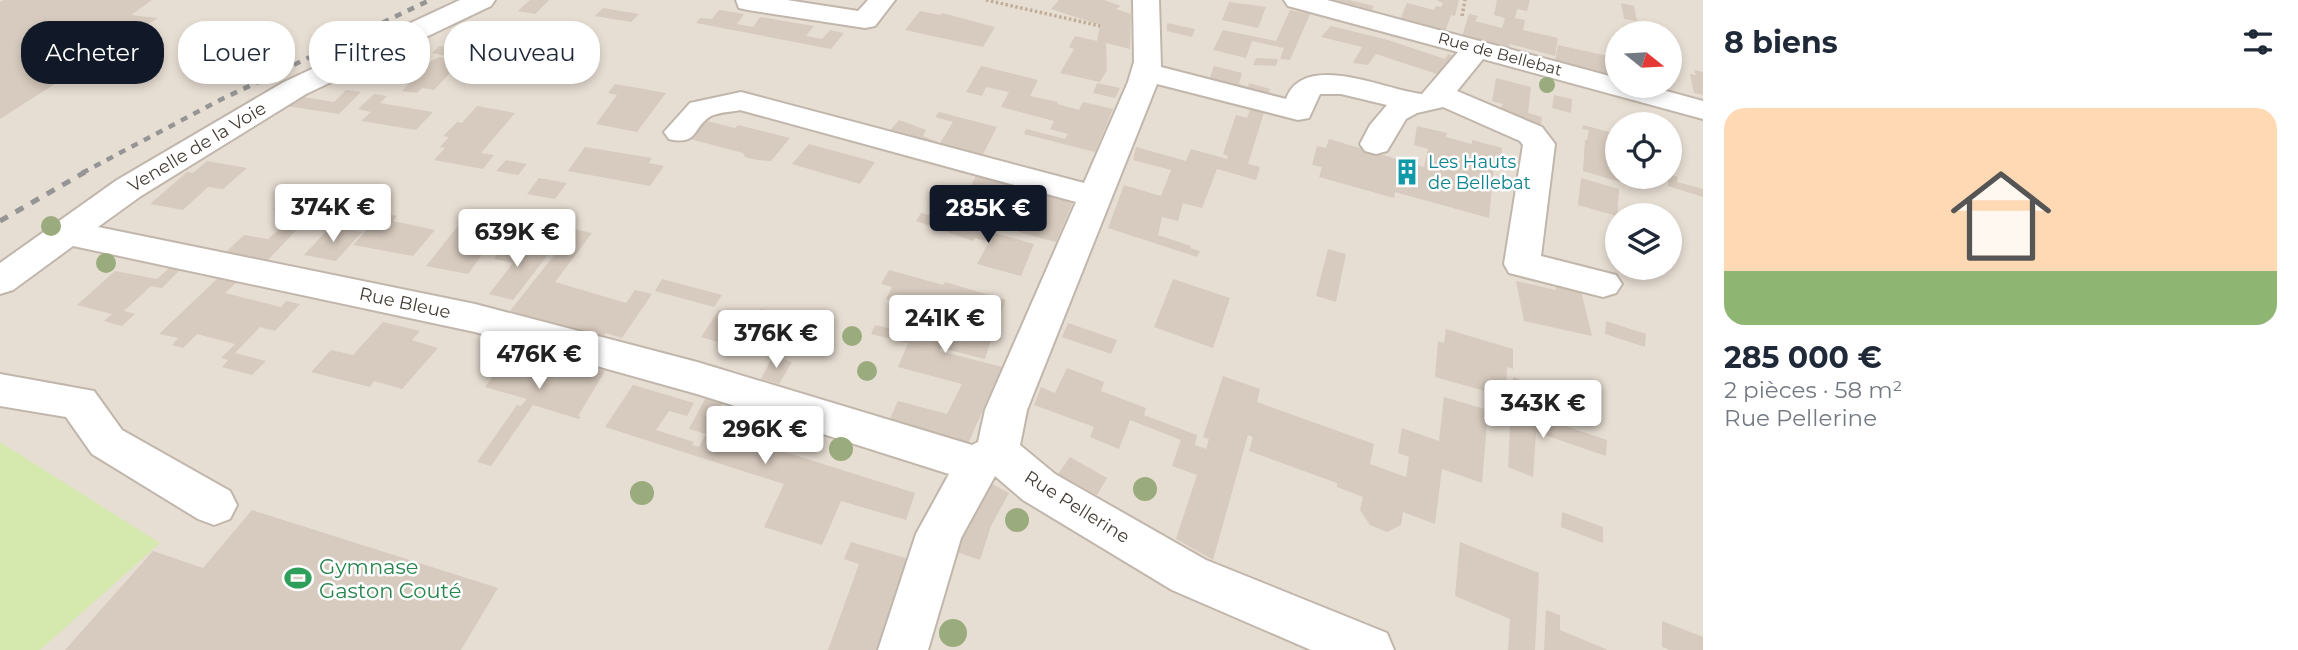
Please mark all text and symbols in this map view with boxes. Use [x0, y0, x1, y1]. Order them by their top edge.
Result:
chip: Acheter [21, 21, 164, 84]
chip: Louer [178, 21, 295, 84]
chip: Filtres [309, 21, 430, 84]
chip: Nouveau [444, 21, 600, 84]
north arrow [1605, 21, 1682, 98]
map controls [1605, 21, 1682, 280]
icon: filters [2239, 23, 2277, 61]
text: 8 biens [1724, 24, 1838, 61]
street label: Rue de Bellebat [1436, 28, 1565, 80]
street label: Venelle de la Voie [124, 97, 270, 197]
button: locate [1605, 112, 1682, 189]
place label: Les Hauts de Bellebat [1428, 151, 1531, 194]
icon: home [1938, 153, 2064, 279]
building icon: Les Hauts de Bellebat [1392, 157, 1422, 187]
pin: 374K € [276, 184, 390, 244]
pin: 285K € [931, 186, 1045, 245]
text: 374K € [291, 193, 375, 221]
text: 285K € [946, 194, 1030, 222]
button: layers [1605, 203, 1682, 280]
pin: 639K € [460, 210, 574, 269]
text: 639K € [474, 218, 560, 246]
street label: Rue Bleue [357, 283, 453, 323]
pin: 241K € [888, 296, 1002, 355]
text: 241K € [905, 304, 985, 332]
pin: 376K € [719, 310, 833, 370]
text: 376K € [734, 319, 818, 347]
pin: 476K € [482, 332, 596, 391]
text: 285 000 € [1724, 339, 1882, 376]
text: 476K € [496, 340, 582, 368]
text: 2 pièces · 58 m² [1724, 376, 1902, 404]
pin: 343K € [1486, 380, 1600, 440]
text: 343K € [1500, 389, 1586, 417]
text: Rue Pellerine [1724, 404, 1877, 432]
pin: 296K € [708, 406, 822, 466]
text: 296K € [722, 415, 808, 443]
street label: Rue Pellerine [1020, 466, 1134, 548]
place label: Gymnase Gaston Couté [319, 554, 461, 603]
sports icon: Gymnase Gaston Couté [283, 563, 313, 593]

